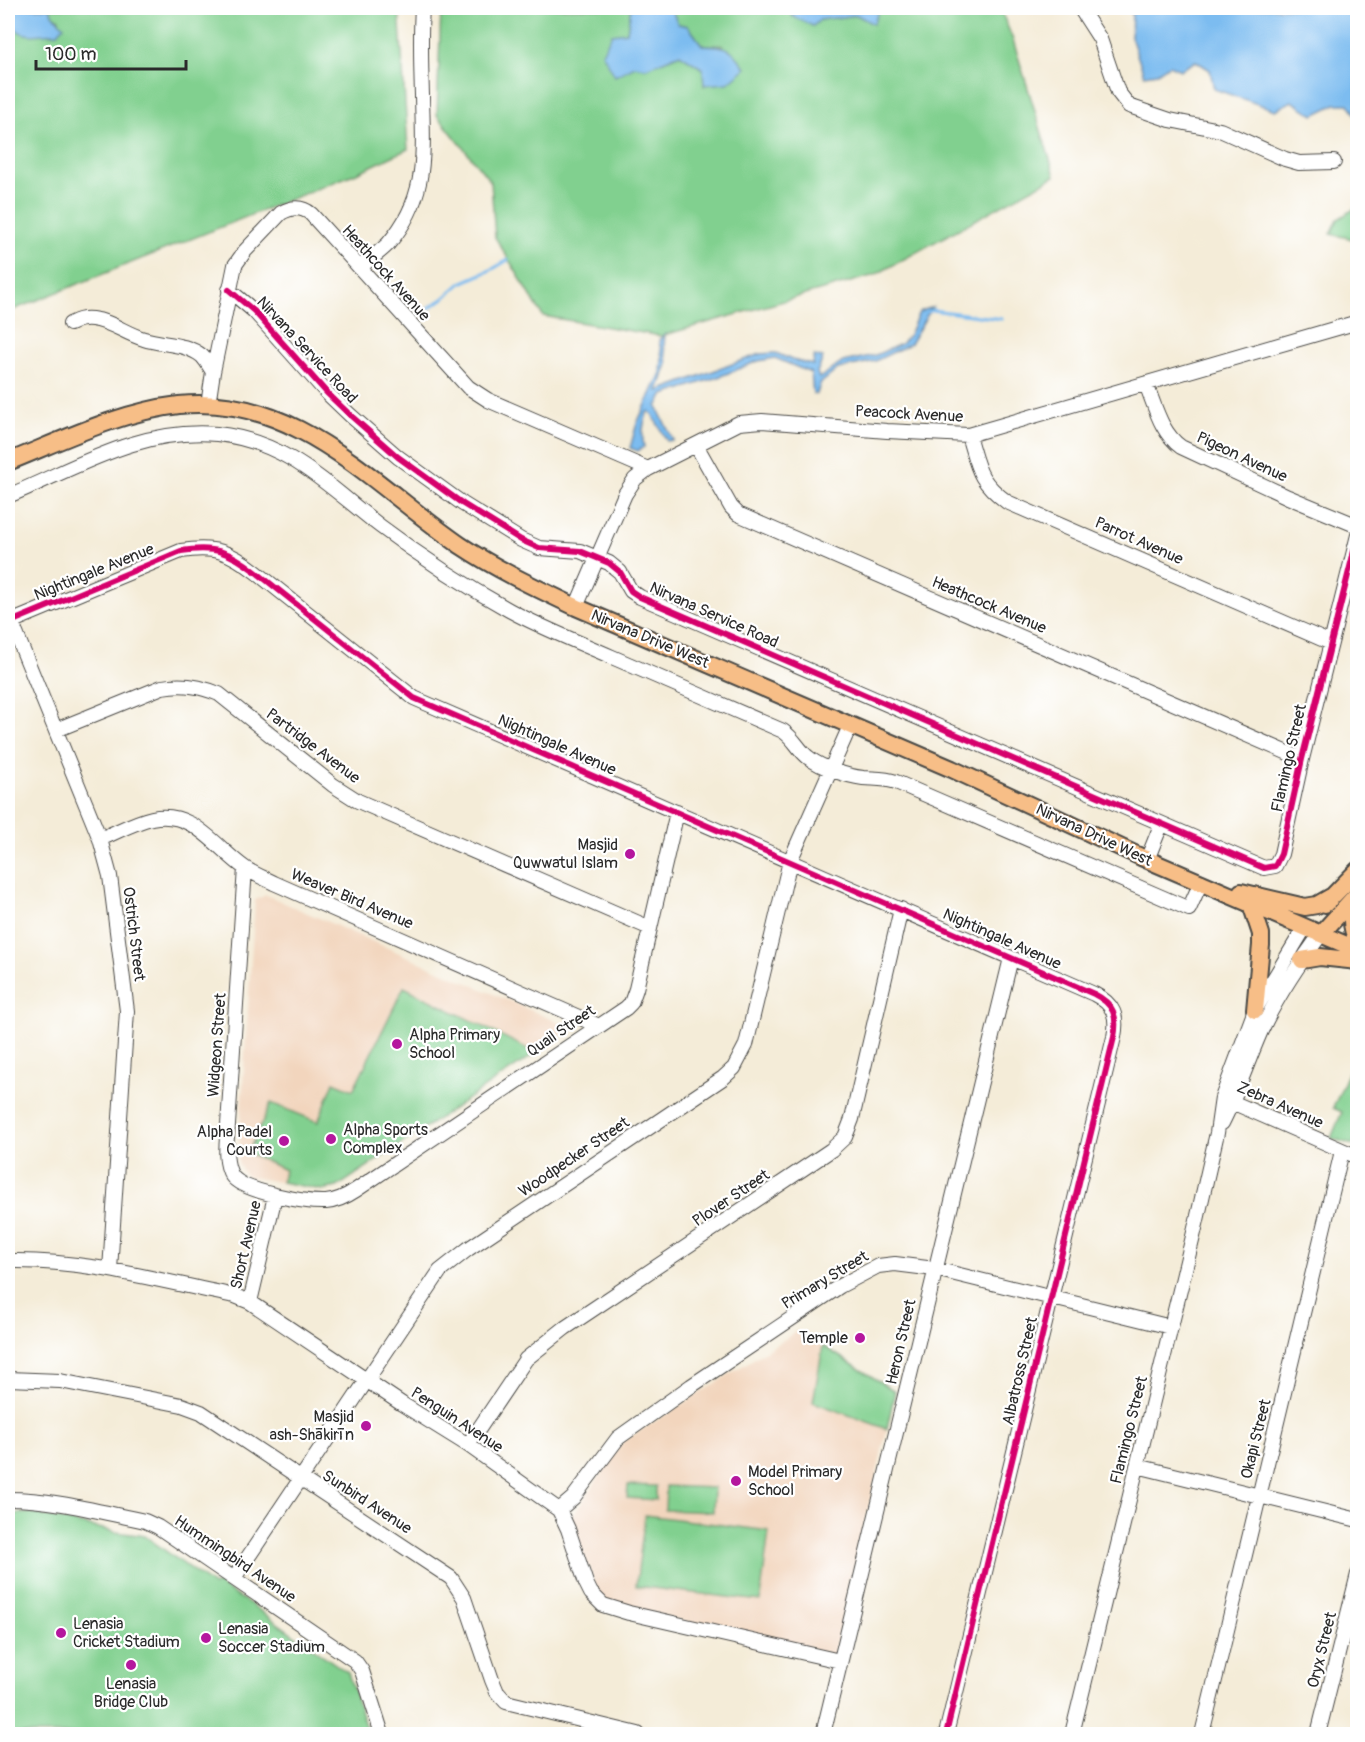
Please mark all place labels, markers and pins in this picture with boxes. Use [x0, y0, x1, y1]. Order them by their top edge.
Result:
place label: Masjid Quwwatul Islam [513, 835, 618, 873]
marker: Masjid Quwwatul Islam [623, 847, 637, 861]
place label: Alpha Primary School [409, 1025, 500, 1063]
marker: Alpha Primary School [390, 1037, 404, 1051]
place label: Alpha Sports Complex [343, 1120, 428, 1158]
place label: Alpha Padel Courts [197, 1122, 272, 1160]
marker: Alpha Sports Complex [324, 1132, 338, 1146]
marker: Alpha Padel Courts [277, 1134, 291, 1148]
place label: Temple [799, 1328, 848, 1348]
marker: Temple [853, 1331, 867, 1345]
place label: Masjid ash-Shākirīn [270, 1407, 354, 1445]
marker: Masjid ash-Shākirīn [359, 1419, 373, 1433]
place label: Model Primary School [748, 1462, 842, 1500]
marker: Model Primary School [729, 1474, 743, 1488]
place label: Lenasia Cricket Stadium [73, 1614, 180, 1652]
place label: Lenasia Soccer Stadium [218, 1619, 325, 1657]
marker: Lenasia Cricket Stadium [54, 1626, 68, 1640]
marker: Lenasia Soccer Stadium [199, 1631, 213, 1645]
marker: Lenasia Bridge Club [124, 1658, 138, 1672]
place label: Lenasia Bridge Club [94, 1674, 168, 1712]

